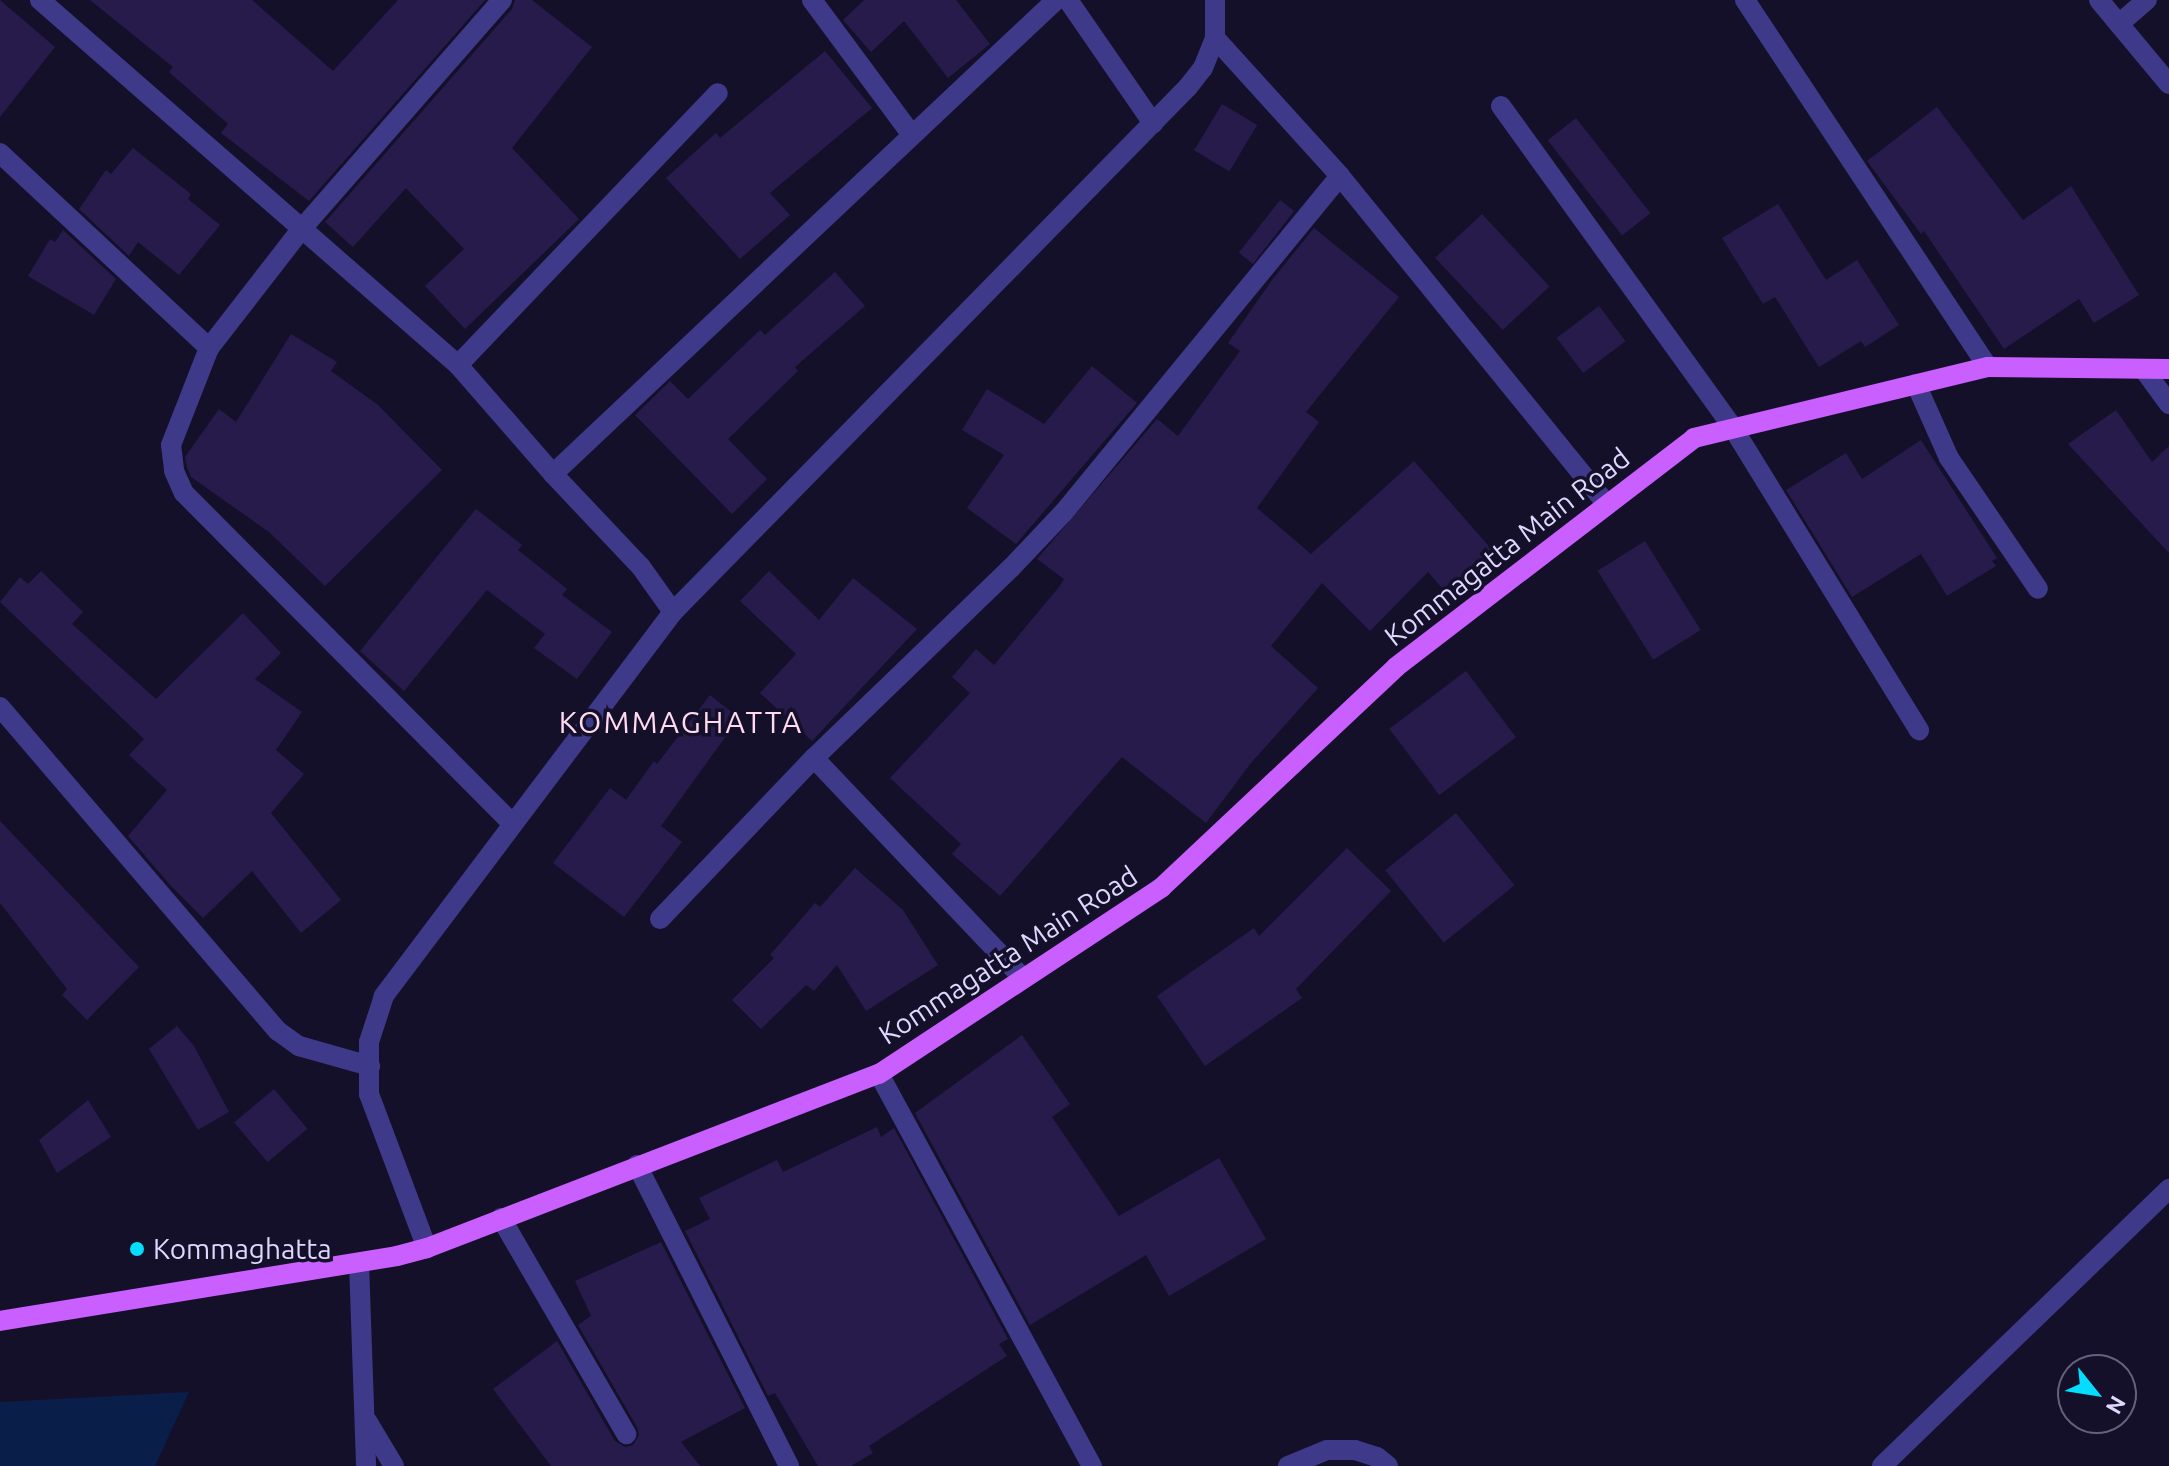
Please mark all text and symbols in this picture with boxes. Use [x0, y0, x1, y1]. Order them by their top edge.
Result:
street label: Kommagatta Main Road [1378, 441, 1636, 653]
district label: KOMMAGHATTA [559, 704, 803, 740]
street label: Kommagatta Main Road [872, 859, 1144, 1051]
place label: Kommaghatta [153, 1232, 332, 1266]
marker: Kommaghatta [128, 1240, 146, 1258]
north arrow [2057, 1354, 2137, 1434]
text: N [2102, 1392, 2131, 1419]

